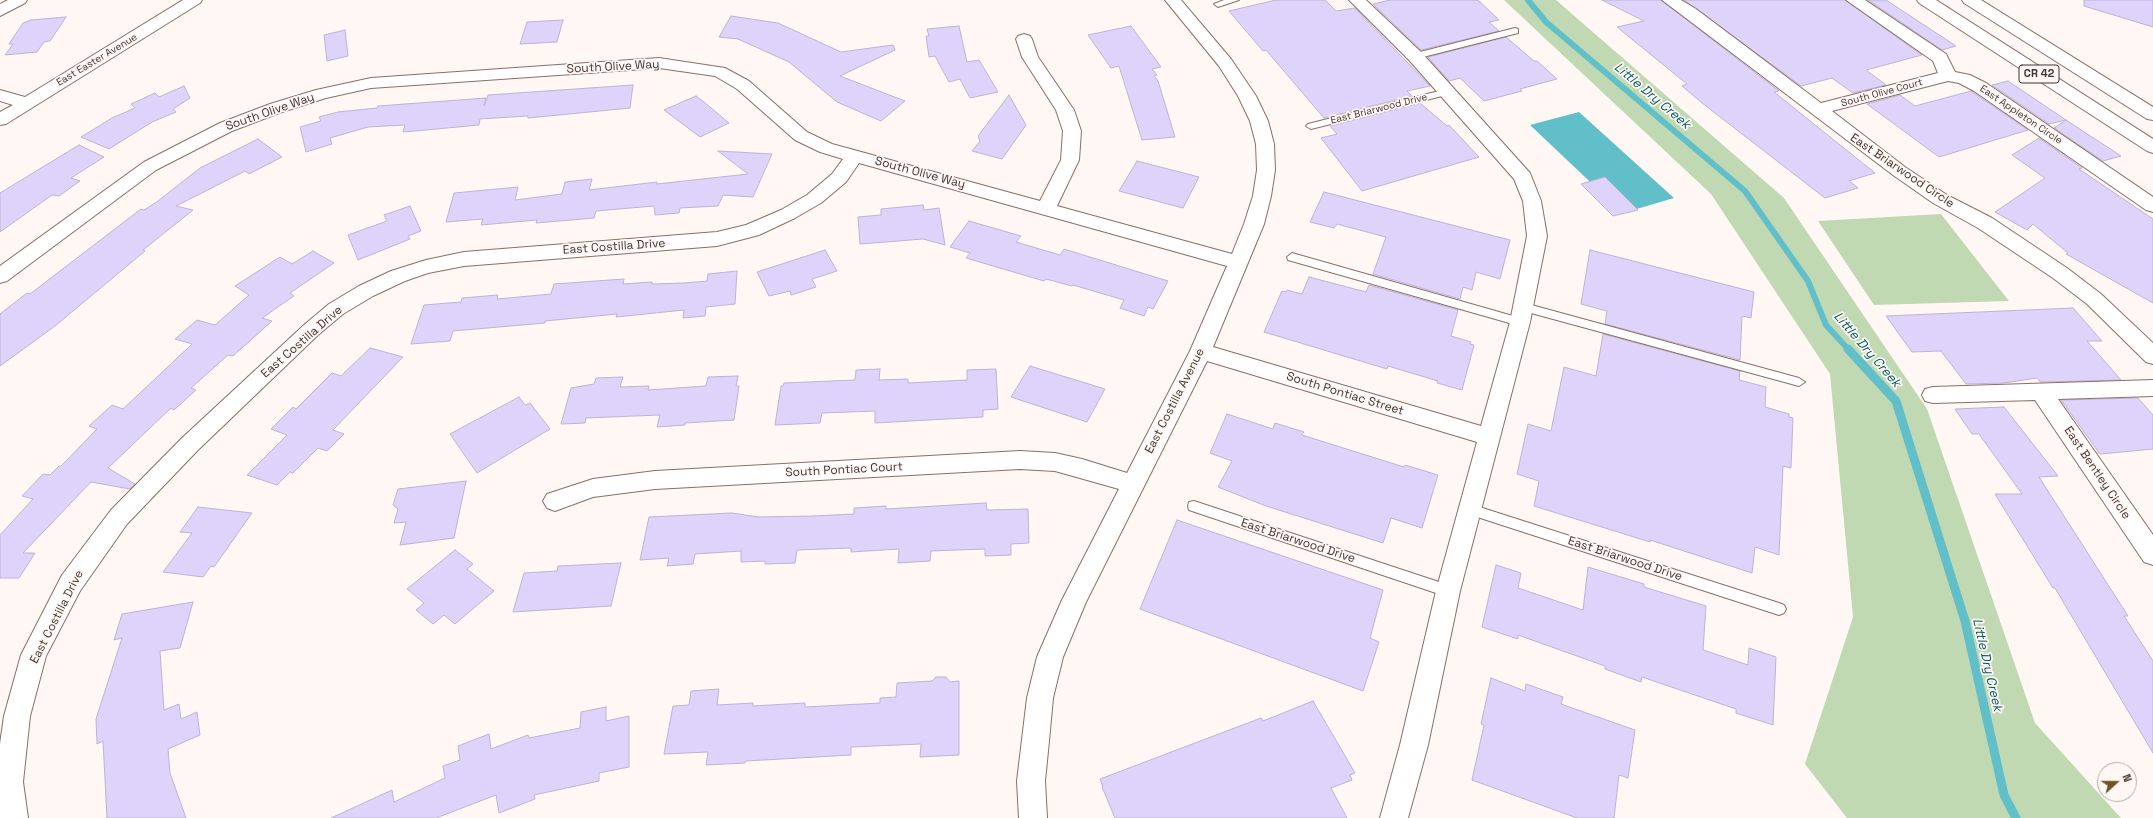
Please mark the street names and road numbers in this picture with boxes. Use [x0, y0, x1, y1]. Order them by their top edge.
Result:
street label: East Easter Avenue [54, 31, 140, 89]
street label: South Olive Way [566, 57, 660, 77]
road number: CR 42 [2019, 65, 2059, 83]
street label: South Olive Court [1840, 76, 1924, 110]
street label: East Appleton Circle [1977, 83, 2065, 147]
street label: South Olive Way [224, 90, 316, 134]
street label: East Briarwood Drive [1329, 91, 1429, 127]
street label: East Briarwood Circle [1847, 131, 1957, 211]
street label: South Olive Way [873, 154, 967, 192]
street label: East Costilla Drive [562, 236, 666, 258]
street label: East Costilla Drive [258, 303, 346, 381]
street label: East Costilla Avenue [1142, 346, 1208, 456]
street label: South Pontiac Street [1285, 369, 1405, 419]
street label: East Bentley Circle [2061, 424, 2133, 522]
street label: South Pontiac Court [785, 460, 903, 480]
street label: East Briarwood Drive [1239, 516, 1357, 566]
street label: East Briarwood Drive [1566, 534, 1684, 584]
street label: East Costilla Drive [27, 568, 87, 666]

